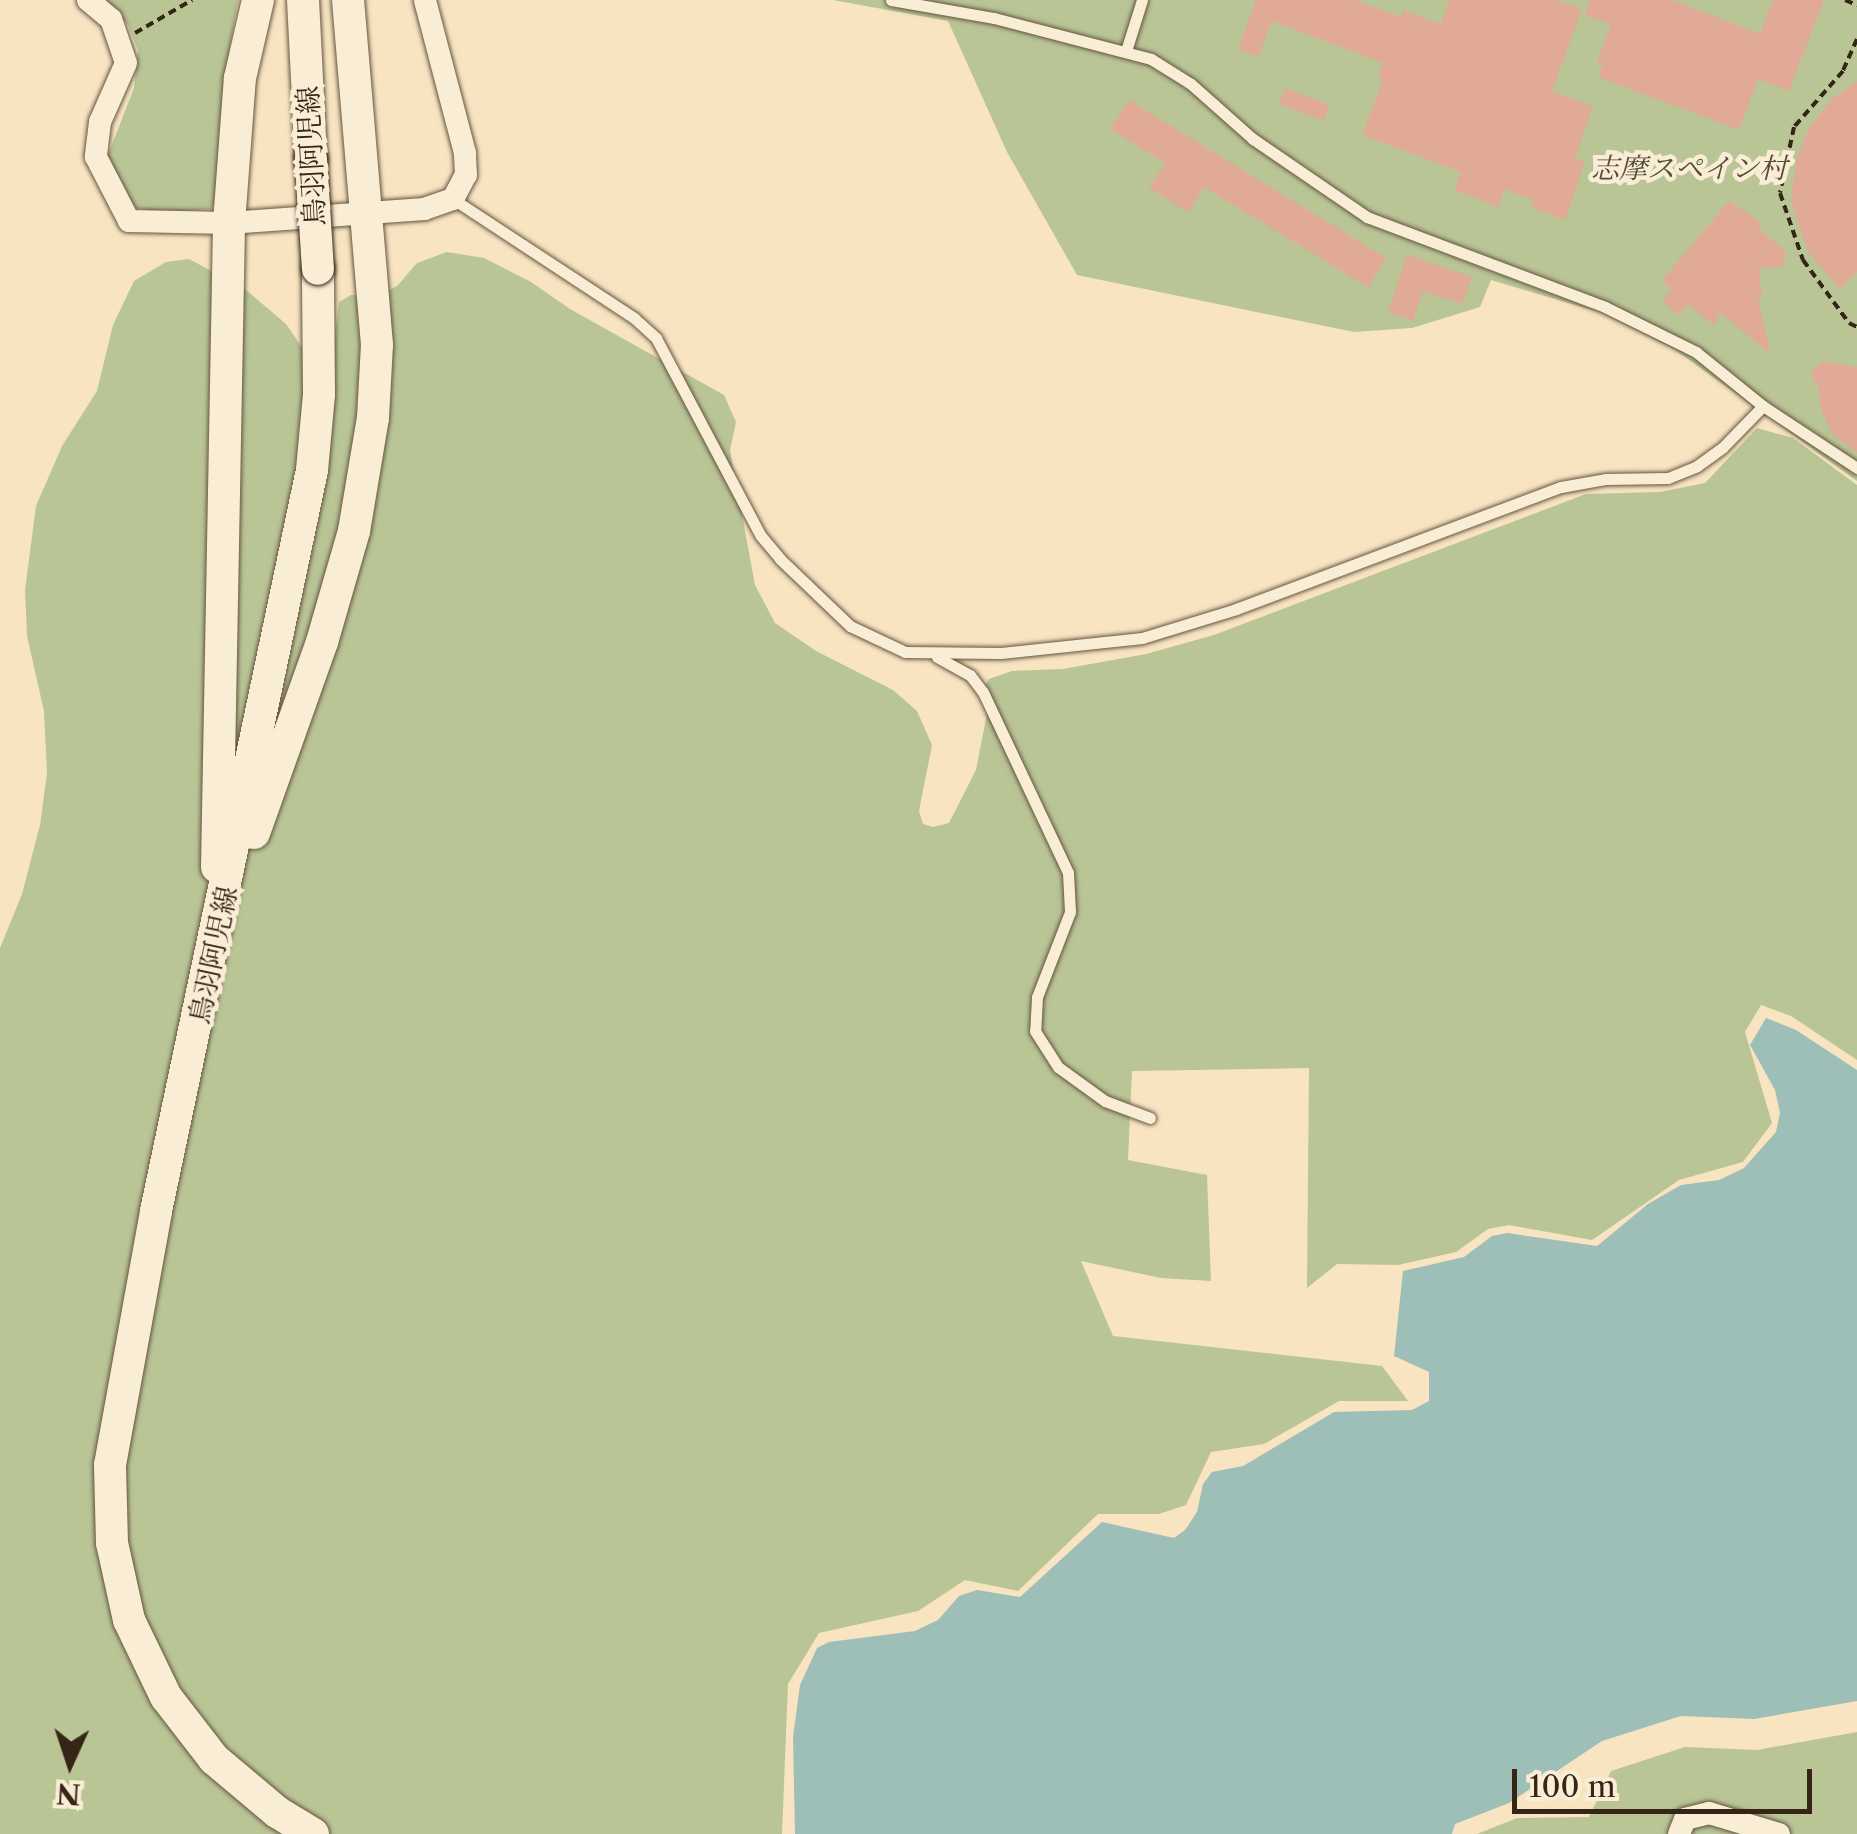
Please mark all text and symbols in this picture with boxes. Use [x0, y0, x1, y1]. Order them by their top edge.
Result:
street label: 鳥羽阿児線 [291, 85, 331, 227]
park label: 志摩スペイン村 [1591, 151, 1787, 185]
street label: 鳥羽阿児線 [182, 883, 244, 1027]
north arrow [20, 1714, 120, 1814]
scale bar [1517, 1749, 1817, 1811]
text: 100 m [1529, 1768, 1616, 1805]
text: N [55, 1776, 81, 1812]

